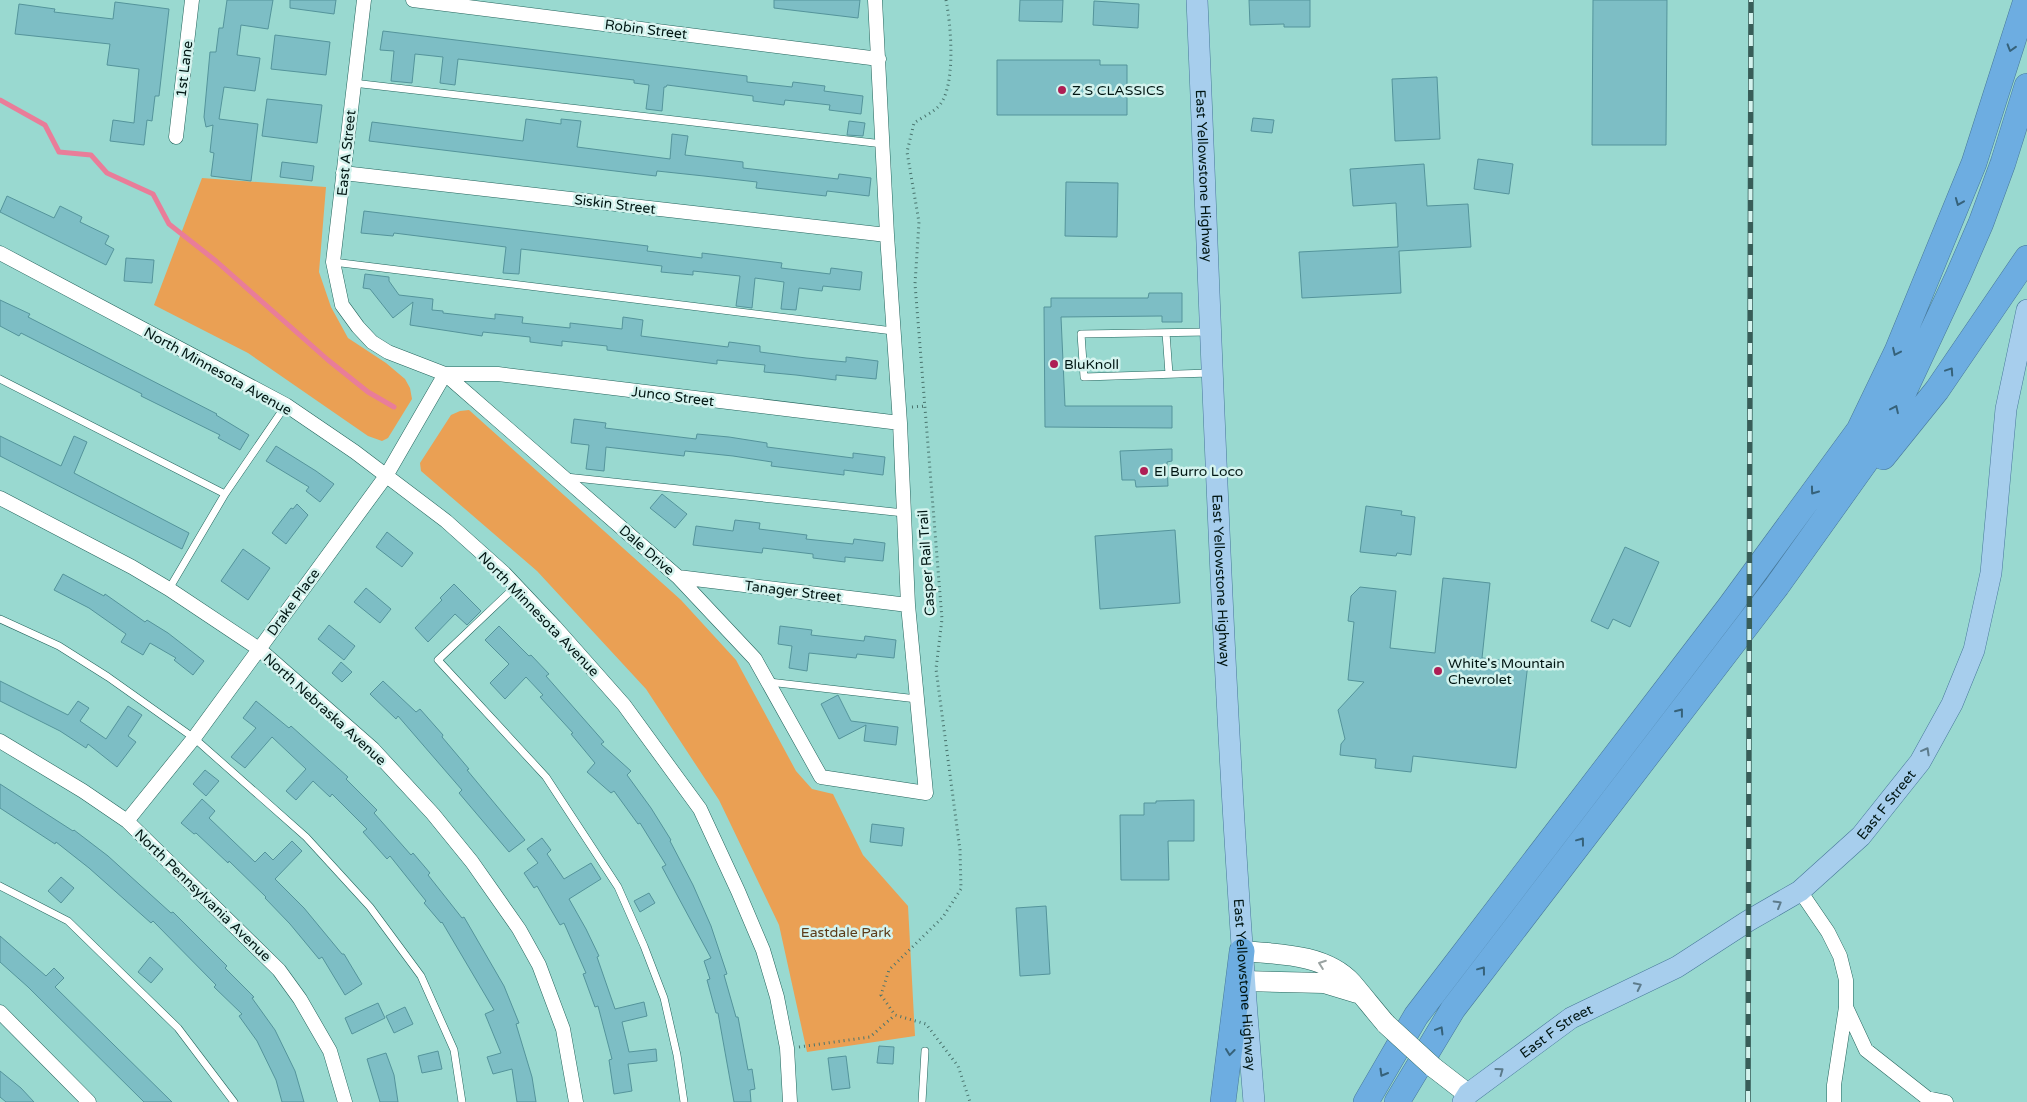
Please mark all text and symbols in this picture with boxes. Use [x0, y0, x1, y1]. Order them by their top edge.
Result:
street label: Robin Street [604, 16, 689, 43]
street label: 1st Lane [173, 40, 196, 98]
one-way arrow [2007, 44, 2017, 52]
place label: Z S CLASSICS [1072, 82, 1165, 99]
marker: Z S CLASSICS [1056, 84, 1068, 96]
street label: East Yellowstone Highway [1192, 89, 1216, 263]
street label: East A Street [334, 109, 360, 197]
street label: Siskin Street [573, 191, 657, 218]
one-way arrow [1954, 197, 1965, 206]
street label: North Minnesota Avenue [141, 324, 295, 419]
one-way arrow [1892, 347, 1902, 356]
place label: BluKnoll [1064, 356, 1119, 373]
marker: BluKnoll [1048, 358, 1060, 370]
one-way arrow [1944, 367, 1953, 377]
street label: Junco Street [631, 383, 716, 410]
one-way arrow [1889, 405, 1900, 414]
place label: El Burro Loco [1154, 463, 1243, 480]
marker: El Burro Loco [1138, 465, 1150, 477]
one-way arrow [1811, 486, 1820, 495]
street label: East Yellowstone Highway [1208, 494, 1233, 668]
street label: Casper Rail Trail [914, 509, 939, 617]
street label: Dale Drive [616, 522, 678, 579]
street label: North Minnesota Avenue [475, 549, 603, 680]
street label: Drake Place [263, 565, 323, 639]
street label: Tanager Street [744, 577, 843, 606]
street label: North Nebraska Avenue [260, 650, 390, 769]
place label: White's Mountain Chevrolet [1448, 655, 1565, 688]
marker: White's Mountain Chevrolet [1432, 665, 1444, 677]
one-way arrow [1674, 709, 1682, 718]
one-way arrow [1919, 748, 1929, 757]
street label: East F Street [1853, 766, 1920, 843]
street label: North Pennsylvania Avenue [131, 826, 274, 965]
one-way arrow [1575, 837, 1584, 847]
street label: East Yellowstone Highway [1230, 898, 1259, 1072]
one-way arrow [1772, 901, 1781, 911]
park label: Eastdale Park [801, 924, 892, 941]
one-way arrow [1318, 960, 1327, 970]
one-way arrow [1477, 967, 1485, 976]
one-way arrow [1632, 982, 1641, 992]
street label: East F Street [1517, 1001, 1596, 1062]
one-way arrow [1433, 1027, 1443, 1036]
one-way arrow [1225, 1047, 1235, 1056]
one-way arrow [1379, 1068, 1389, 1077]
one-way arrow [1494, 1068, 1504, 1077]

